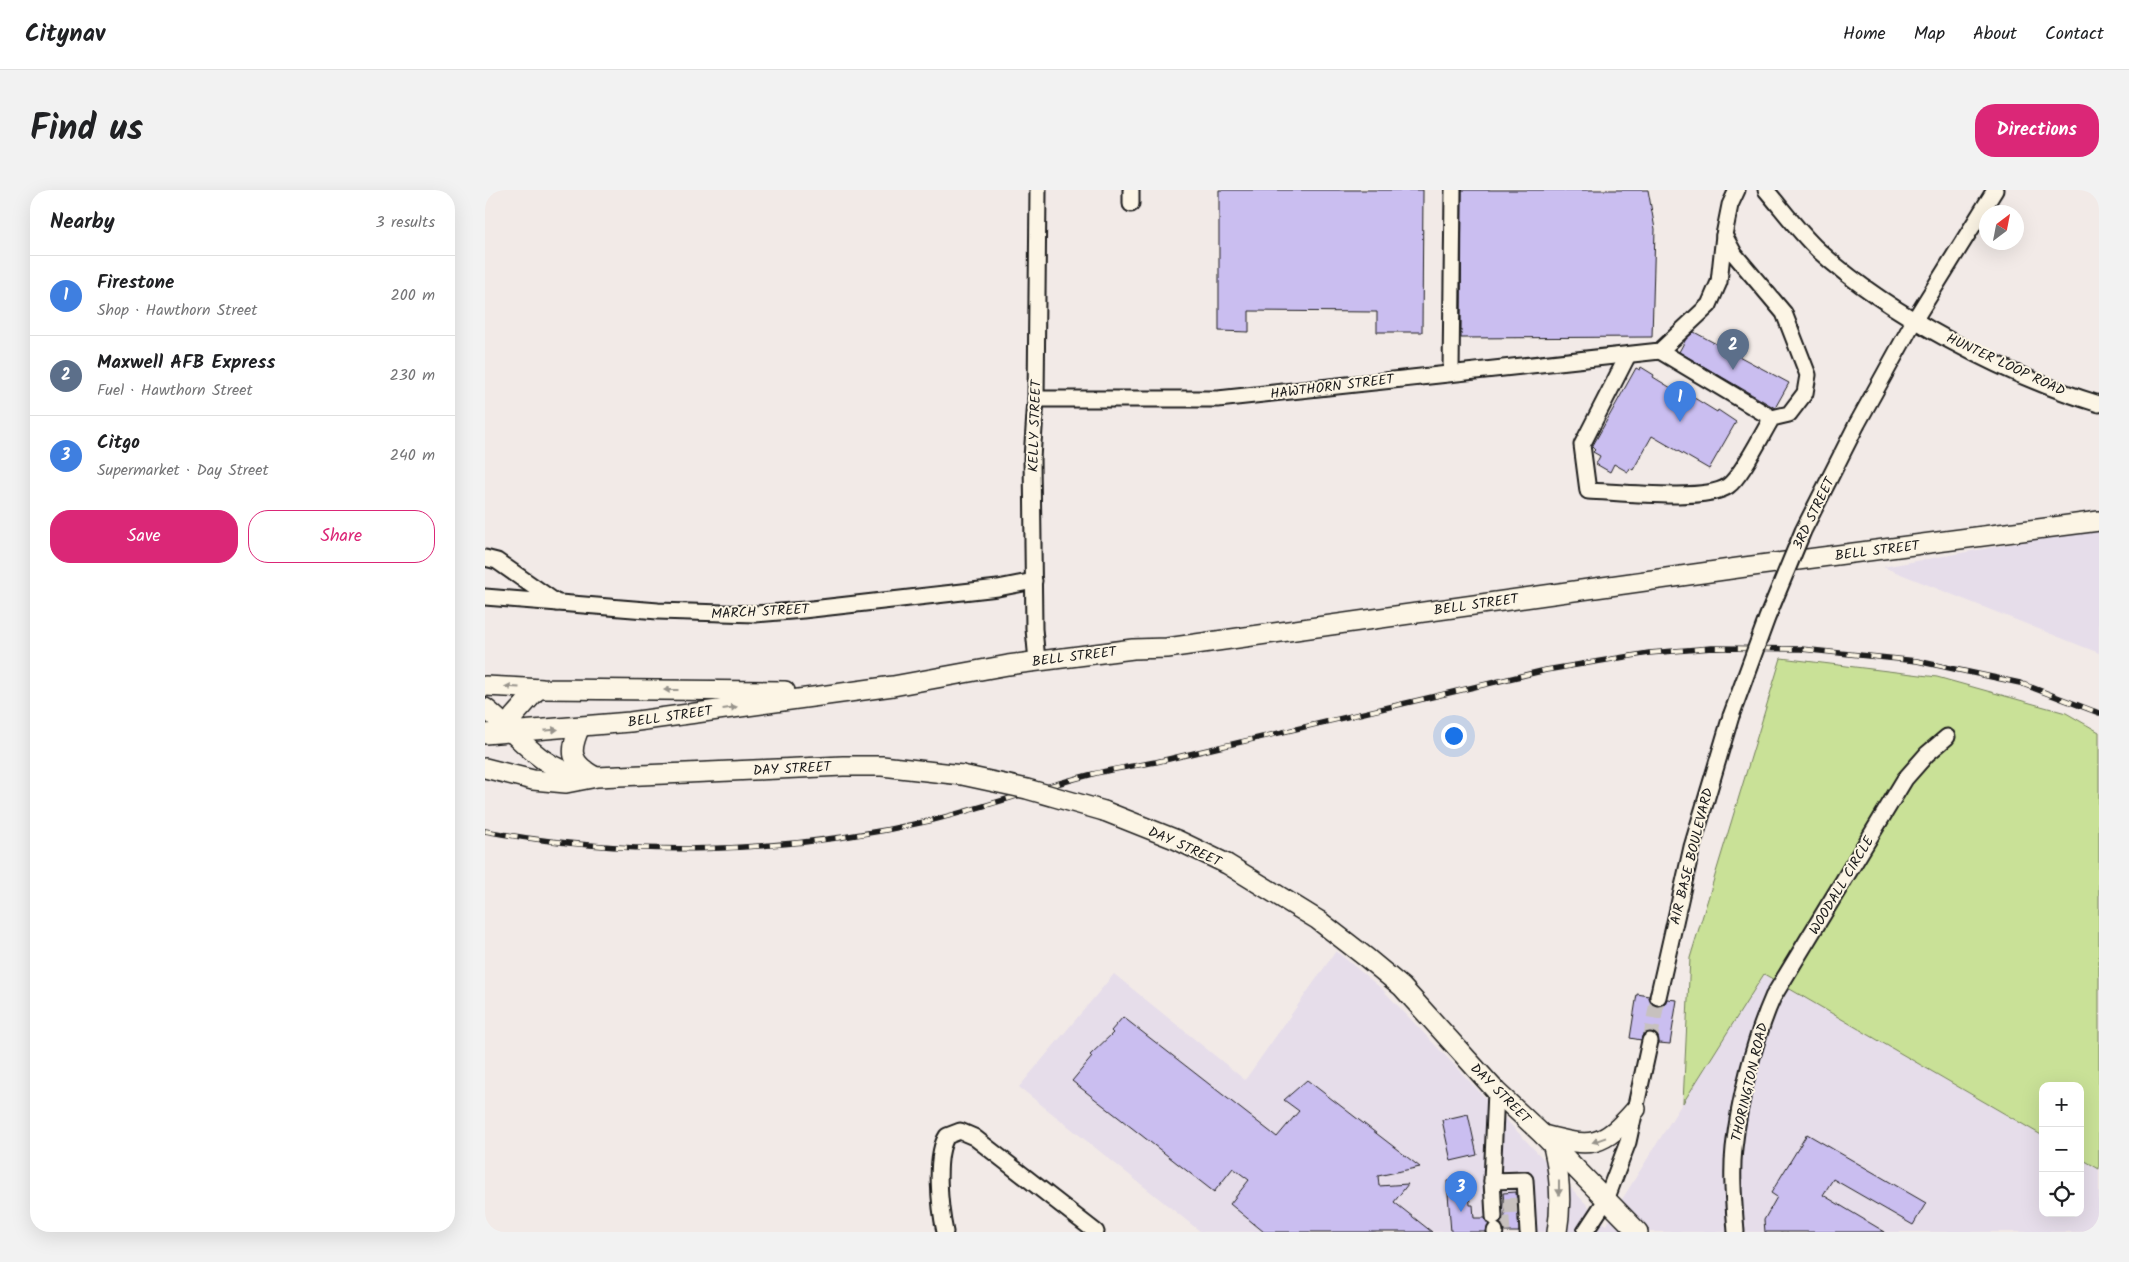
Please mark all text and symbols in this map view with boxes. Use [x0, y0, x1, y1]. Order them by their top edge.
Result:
text: Citynav [25, 15, 105, 54]
text: Home [1843, 20, 1886, 49]
text: Map [1914, 20, 1945, 49]
text: About [1973, 20, 2017, 49]
text: Contact [2045, 20, 2104, 49]
text: Find us [30, 102, 143, 158]
button: Directions [1975, 104, 2099, 157]
north arrow [1979, 205, 2024, 250]
text: Nearby [50, 206, 115, 239]
text: 3 results [376, 210, 435, 235]
text: Firestone [97, 268, 174, 298]
text: 1 [64, 283, 68, 308]
text: 200 m [391, 283, 435, 308]
text: Shop · Hawthorn Street [97, 298, 257, 323]
street label: HUNTER LOOP ROAD [1942, 328, 2069, 402]
pin: 2 [1717, 329, 1749, 370]
text: Maxwell AFB Express [97, 348, 275, 378]
text: 2 [61, 363, 71, 388]
text: 230 m [389, 363, 435, 388]
street label: HAWTHORN STREET [1269, 368, 1397, 405]
text: Fuel · Hawthorn Street [97, 378, 253, 403]
street label: KELLY STREET [1022, 378, 1048, 473]
pin: 1 [1664, 381, 1696, 422]
text: Citgo [97, 428, 140, 458]
text: 3 [62, 443, 70, 468]
text: 240 m [390, 443, 435, 468]
text: Supermarket · Day Street [97, 458, 269, 483]
street label: 3RD STREET [1787, 472, 1841, 553]
button: Save [50, 510, 238, 563]
button: Share [248, 510, 435, 563]
street label: BELL STREET [1834, 535, 1922, 567]
street label: BELL STREET [1433, 588, 1521, 622]
street label: MARCH STREET [710, 598, 811, 626]
street label: BELL STREET [1031, 641, 1119, 673]
one-way arrow [503, 683, 519, 691]
one-way arrow [663, 686, 679, 694]
street label: BELL STREET [627, 700, 715, 734]
one-way arrow [722, 704, 738, 712]
your location [1441, 723, 1467, 749]
one-way arrow [543, 726, 559, 734]
street label: DAY STREET [752, 756, 833, 782]
street label: AIR BASE BOULEVARD [1664, 786, 1720, 927]
street label: DAY STREET [1144, 821, 1226, 873]
street label: WOODALL CIRCLE [1804, 831, 1880, 939]
street label: THORINGTON ROAD [1726, 1021, 1774, 1144]
street label: DAY STREET [1465, 1058, 1537, 1130]
map controls [2039, 1082, 2084, 1217]
button: + [2039, 1082, 2084, 1127]
button: − [2039, 1127, 2084, 1172]
one-way arrow [1591, 1136, 1606, 1144]
pin: 3 [1445, 1171, 1477, 1212]
button: locate [2039, 1172, 2084, 1217]
one-way arrow [1555, 1181, 1563, 1197]

